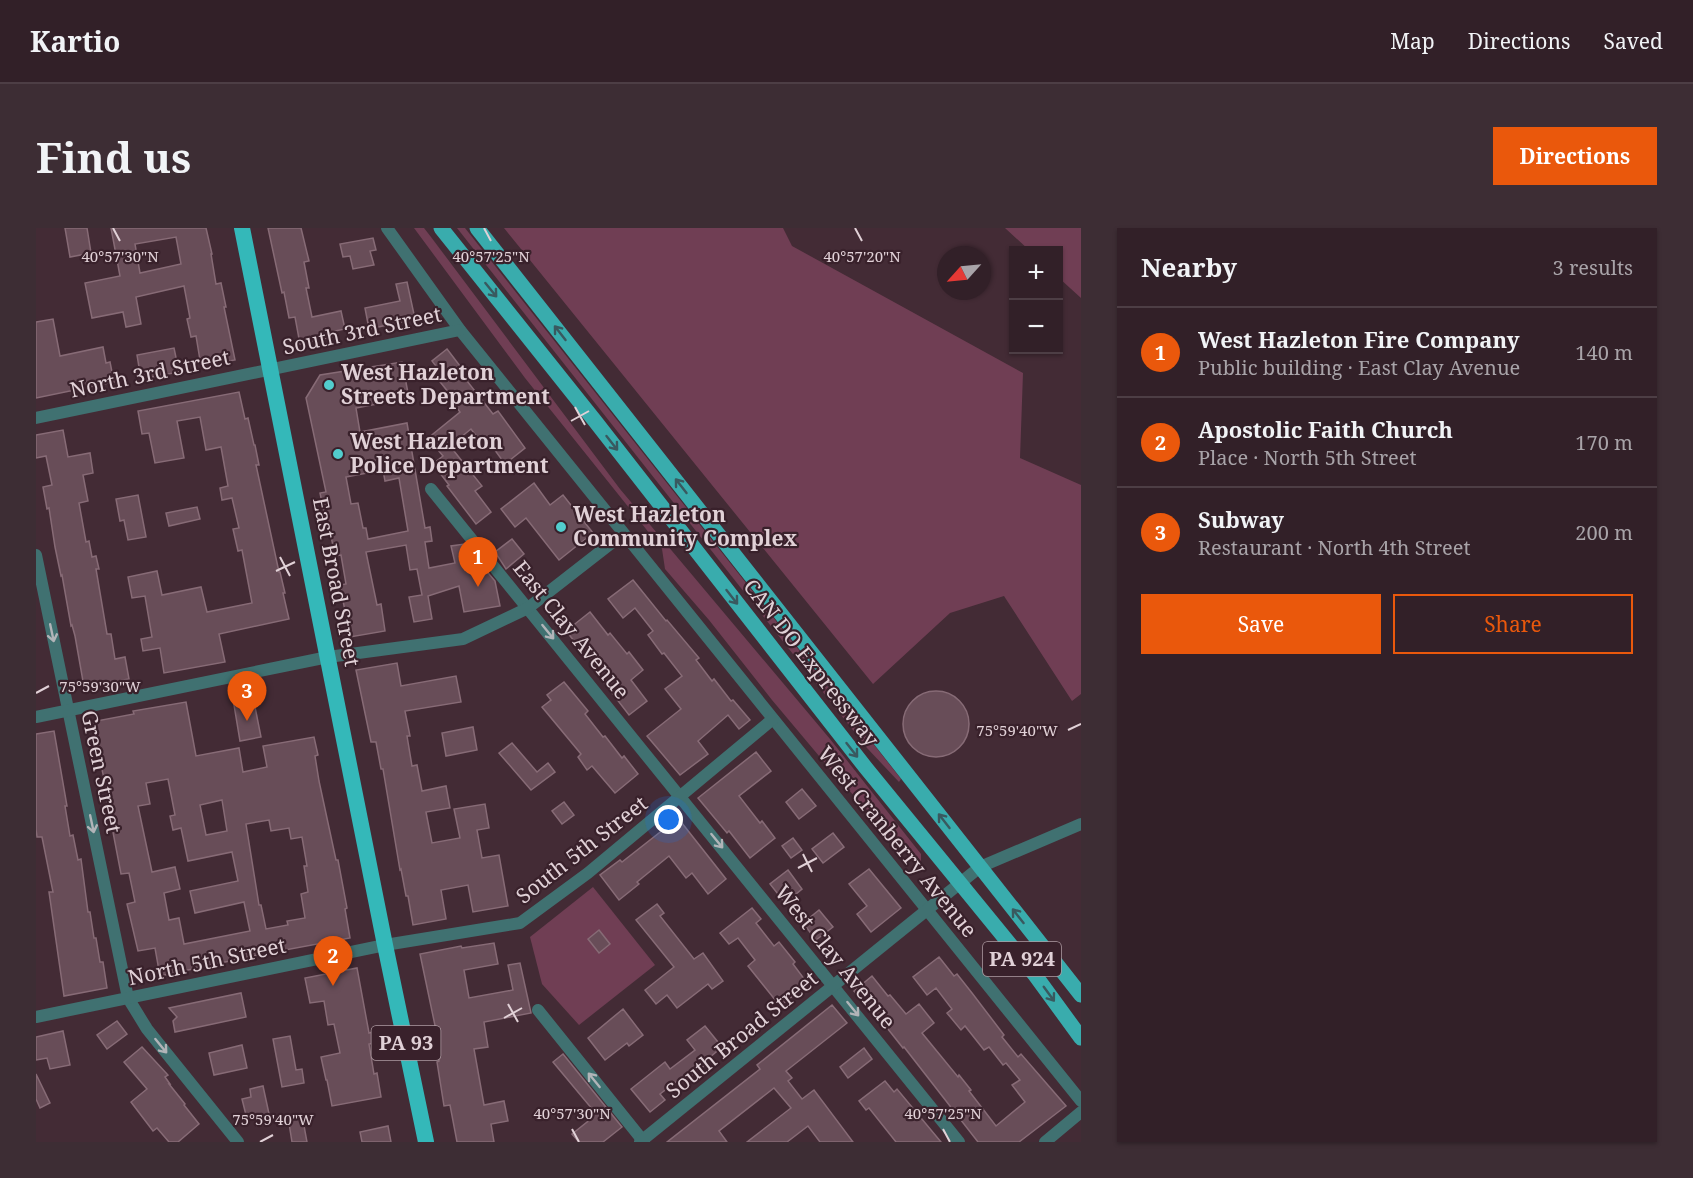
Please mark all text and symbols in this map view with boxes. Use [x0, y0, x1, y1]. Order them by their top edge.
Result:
text: Kartio [30, 22, 120, 60]
text: Map [1390, 27, 1435, 55]
text: Directions [1468, 27, 1570, 55]
text: Saved [1603, 27, 1663, 55]
button: Directions [1493, 127, 1657, 185]
text: Find us [36, 128, 191, 185]
text: 40°57'30"N [81, 246, 159, 266]
text: 40°57'25"N [452, 246, 530, 266]
text: 40°57'20"N [823, 246, 901, 266]
north arrow [937, 246, 991, 300]
map controls [1009, 246, 1063, 354]
button: + [1009, 246, 1063, 300]
text: Nearby [1141, 249, 1237, 285]
text: 3 results [1553, 254, 1633, 281]
one-way arrow [484, 282, 497, 298]
street label: South 3rd Street [280, 300, 444, 361]
button: − [1009, 300, 1063, 354]
text: West Hazleton Fire Company [1198, 324, 1519, 354]
one-way arrow [554, 326, 567, 342]
text: 1 [1155, 339, 1166, 366]
text: 140 m [1575, 339, 1633, 366]
street label: North 3rd Street [67, 342, 232, 404]
text: Public building · East Clay Avenue [1198, 354, 1520, 381]
place label: West Hazleton Streets Department [341, 358, 550, 410]
marker: West Hazleton Streets Department [322, 378, 336, 392]
text: Apostolic Faith Church [1198, 414, 1453, 444]
place label: West Hazleton Police Department [350, 427, 549, 479]
text: 2 [1155, 429, 1166, 456]
text: 170 m [1575, 429, 1633, 456]
one-way arrow [605, 435, 618, 451]
text: Place · North 5th Street [1198, 444, 1417, 471]
marker: West Hazleton Police Department [331, 447, 345, 461]
one-way arrow [675, 478, 688, 494]
street label: East Broad Street [307, 495, 367, 669]
place label: West Hazleton Community Complex [573, 500, 797, 552]
text: Subway [1198, 504, 1284, 534]
text: 3 [1155, 519, 1166, 546]
text: 200 m [1575, 519, 1633, 546]
marker: West Hazleton Community Complex [554, 520, 568, 534]
text: Restaurant · North 4th Street [1198, 534, 1471, 561]
pin: 1 [458, 538, 498, 587]
street label: East Clay Avenue [507, 554, 636, 704]
street label: CAN DO Expressway [738, 573, 886, 752]
one-way arrow [726, 588, 738, 604]
button: Save [1141, 594, 1381, 654]
button: Share [1393, 594, 1633, 654]
one-way arrow [47, 623, 58, 642]
one-way arrow [541, 624, 554, 640]
pin: 3 [228, 672, 266, 721]
text: 75°59'30"W [59, 676, 141, 696]
street label: Green Street [75, 708, 129, 836]
text: 75°59'40"W [976, 720, 1058, 740]
street label: West Cranberry Avenue [812, 740, 984, 943]
one-way arrow [846, 742, 859, 758]
street label: South 5th Street [510, 789, 653, 909]
your location [654, 805, 683, 834]
one-way arrow [87, 814, 98, 833]
one-way arrow [938, 814, 951, 830]
one-way arrow [710, 833, 723, 849]
street label: West Clay Avenue [769, 879, 903, 1034]
one-way arrow [1012, 908, 1025, 924]
street label: North 5th Street [125, 931, 288, 991]
pin: 2 [314, 936, 352, 986]
road number: PA 924 [983, 942, 1061, 976]
street label: South Broad Street [660, 964, 823, 1104]
one-way arrow [1043, 986, 1055, 1002]
one-way arrow [846, 1001, 859, 1017]
road number: PA 93 [372, 1026, 440, 1060]
one-way arrow [154, 1038, 167, 1054]
one-way arrow [587, 1073, 601, 1088]
text: 40°57'30"N [533, 1103, 611, 1123]
text: 40°57'25"N [904, 1103, 982, 1123]
text: 75°59'40"W [232, 1109, 314, 1129]

